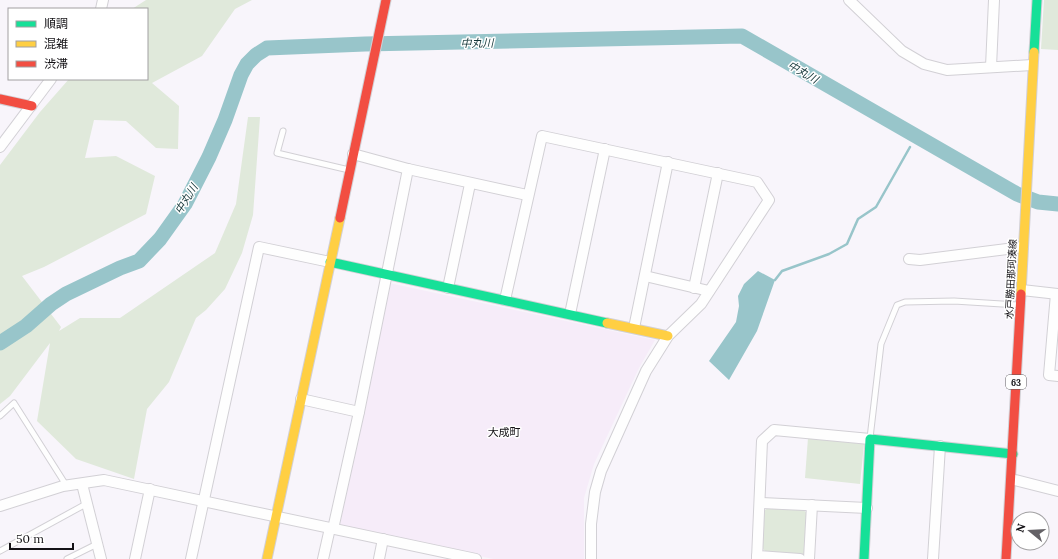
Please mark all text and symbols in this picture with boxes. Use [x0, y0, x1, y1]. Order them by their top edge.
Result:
legend [8, 8, 148, 80]
text: 順調 [44, 16, 68, 31]
text: 混雑 [44, 36, 68, 51]
water label: 中丸川 [460, 36, 495, 50]
text: 渋滞 [44, 56, 68, 71]
water label: 中丸川 [785, 58, 822, 87]
water label: 中丸川 [171, 180, 201, 217]
street label: 水戸勝田那珂湊線 [1002, 239, 1020, 319]
road number: 63 [1006, 375, 1026, 389]
district label: 大成町 [488, 425, 521, 439]
north arrow [1010, 511, 1050, 551]
text: N [1013, 521, 1029, 534]
scale bar [10, 525, 73, 551]
text: 50 m [16, 531, 44, 546]

